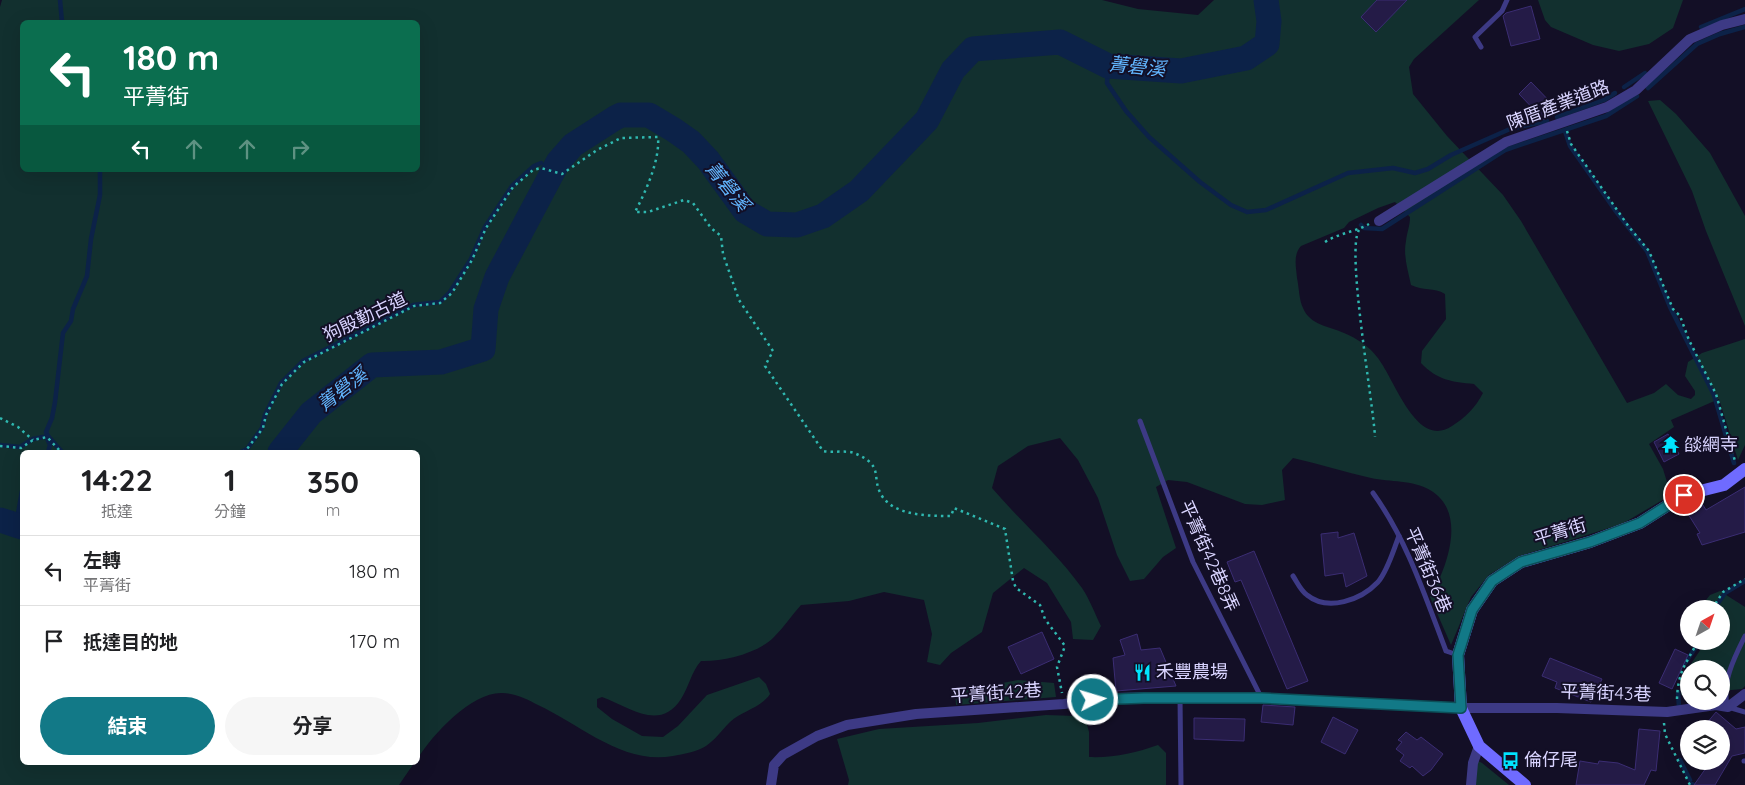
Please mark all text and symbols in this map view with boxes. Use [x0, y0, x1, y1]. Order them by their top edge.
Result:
text: 180 m [123, 35, 219, 79]
icon: left [40, 40, 105, 105]
water label: 菁礐溪 [1107, 51, 1170, 81]
street label: 陳厝產業道路 [1503, 74, 1612, 135]
text: 平菁街 [123, 82, 189, 110]
icon: left [127, 135, 155, 163]
icon: ahead [180, 135, 208, 163]
icon: ahead [233, 135, 261, 163]
icon: right [286, 135, 314, 163]
water label: 菁礐溪 [701, 156, 757, 218]
street label: 狗殷勤古道 [319, 286, 410, 347]
water label: 菁礐溪 [312, 360, 374, 416]
place label: 燄網寺 [1684, 433, 1738, 456]
temple icon: 燄網寺 [1660, 435, 1680, 455]
text: 14:22 [81, 461, 153, 499]
text: 1 [224, 461, 236, 499]
text: 350 [307, 463, 359, 501]
pin [1663, 474, 1705, 516]
icon: arrive [1670, 481, 1698, 509]
street label: 平菁街42巷8弄 [1175, 497, 1244, 615]
text: m [326, 500, 340, 520]
text: 抵達 [101, 501, 133, 521]
text: 分鐘 [214, 501, 246, 521]
street label: 平菁街 [1531, 513, 1589, 550]
street label: 平菁街36巷 [1400, 523, 1457, 616]
text: 左轉 [83, 548, 121, 572]
icon: left [40, 557, 68, 585]
text: 180 m [349, 559, 400, 583]
text: 平菁街 [83, 575, 131, 595]
north arrow [1680, 600, 1730, 650]
map controls [1680, 600, 1730, 770]
icon: arrive [40, 627, 68, 655]
text: 170 m [349, 629, 400, 653]
text: 抵達目的地 [83, 630, 178, 654]
place label: 禾豐農場 [1156, 660, 1228, 683]
button: search [1680, 660, 1730, 710]
restaurant icon: 禾豐農場 [1132, 662, 1152, 682]
position arrow [1066, 673, 1118, 725]
street label: 平菁街42巷 [950, 678, 1042, 707]
street label: 平菁街43巷 [1560, 679, 1652, 706]
button: 結束 [40, 697, 215, 755]
button: 分享 [225, 697, 400, 755]
button: layers [1680, 720, 1730, 770]
place label: 倫仔尾 [1524, 748, 1578, 771]
bus stop icon: 倫仔尾 [1500, 750, 1520, 770]

